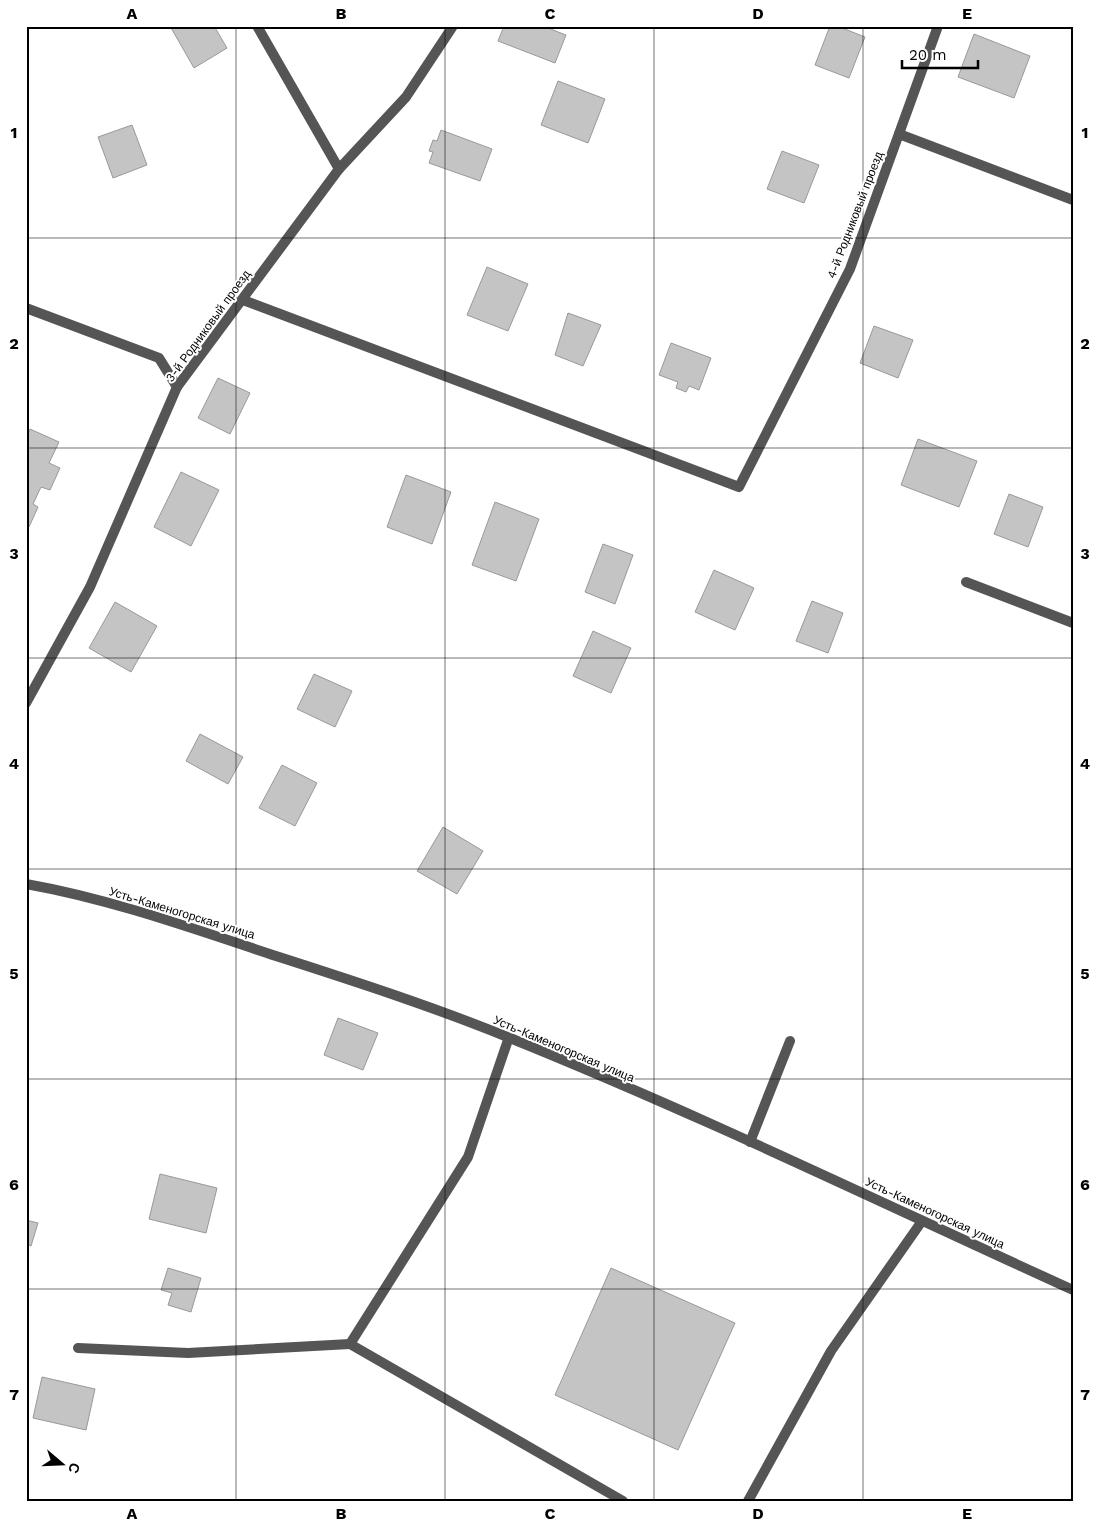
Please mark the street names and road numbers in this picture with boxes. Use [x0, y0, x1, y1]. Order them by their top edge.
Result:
street label: 4-й Родниковый проезд [824, 150, 886, 280]
street label: 3-й Родниковый проезд [163, 267, 253, 385]
street label: Усть-Каменогорская улица [107, 884, 257, 942]
street label: Усть-Каменогорская улица [491, 1013, 637, 1085]
street label: Усть-Каменогорская улица [863, 1175, 1007, 1252]

